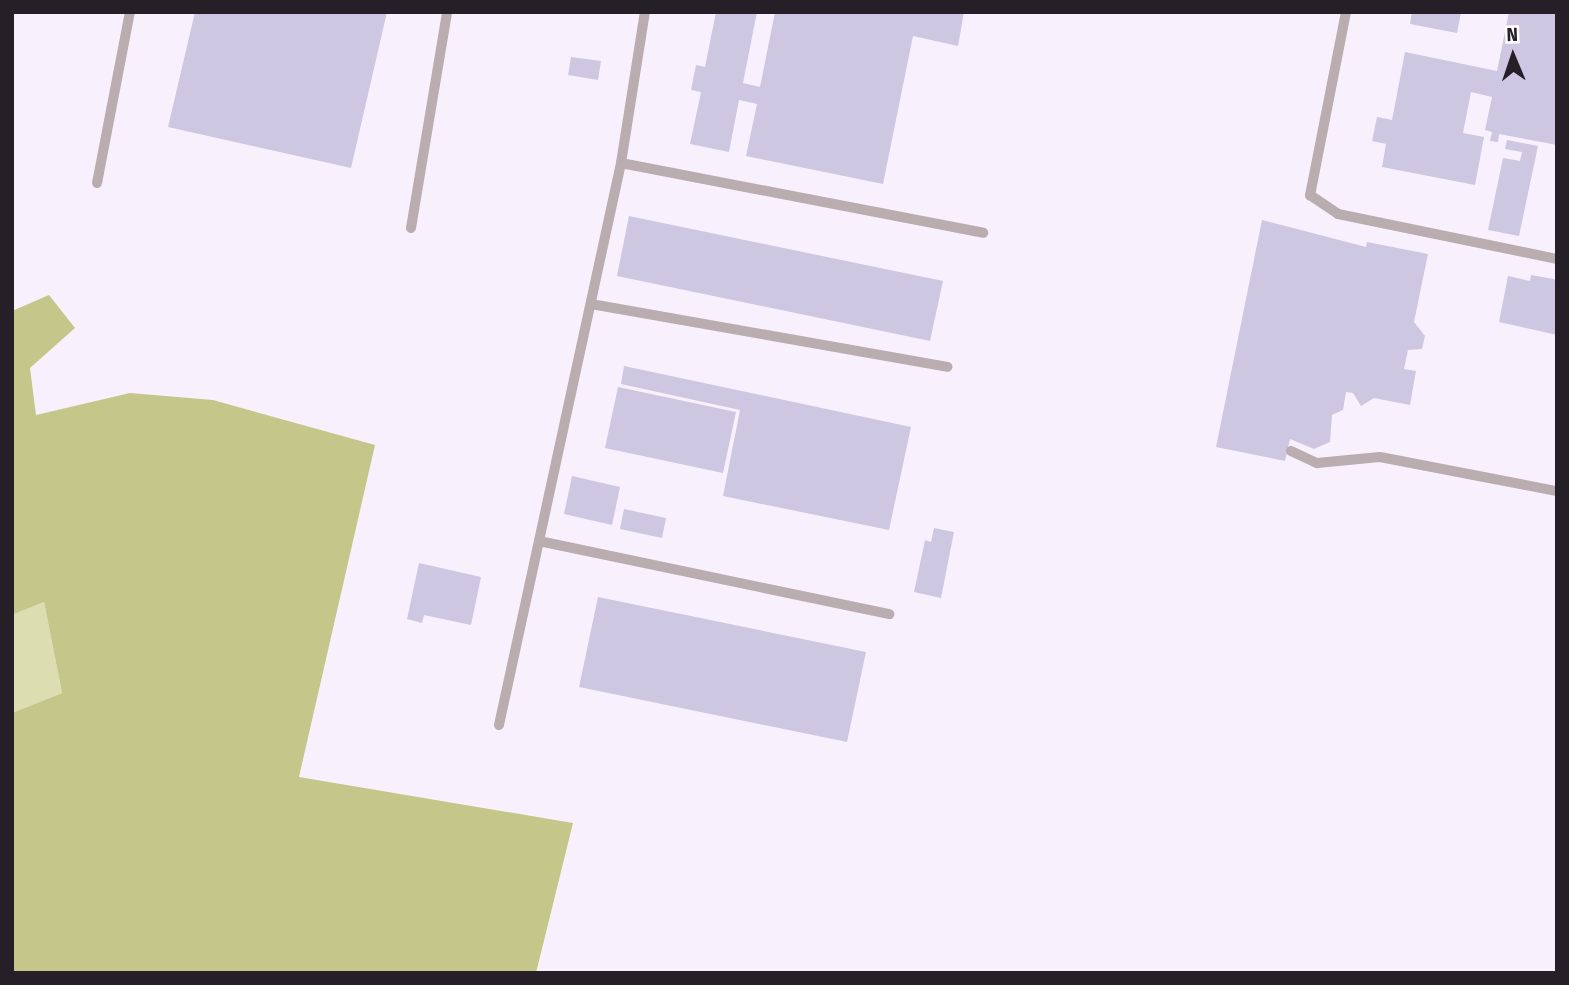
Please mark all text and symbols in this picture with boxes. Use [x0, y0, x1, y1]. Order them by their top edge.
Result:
north arrow [1478, 21, 1548, 91]
text: N [1506, 23, 1518, 46]

